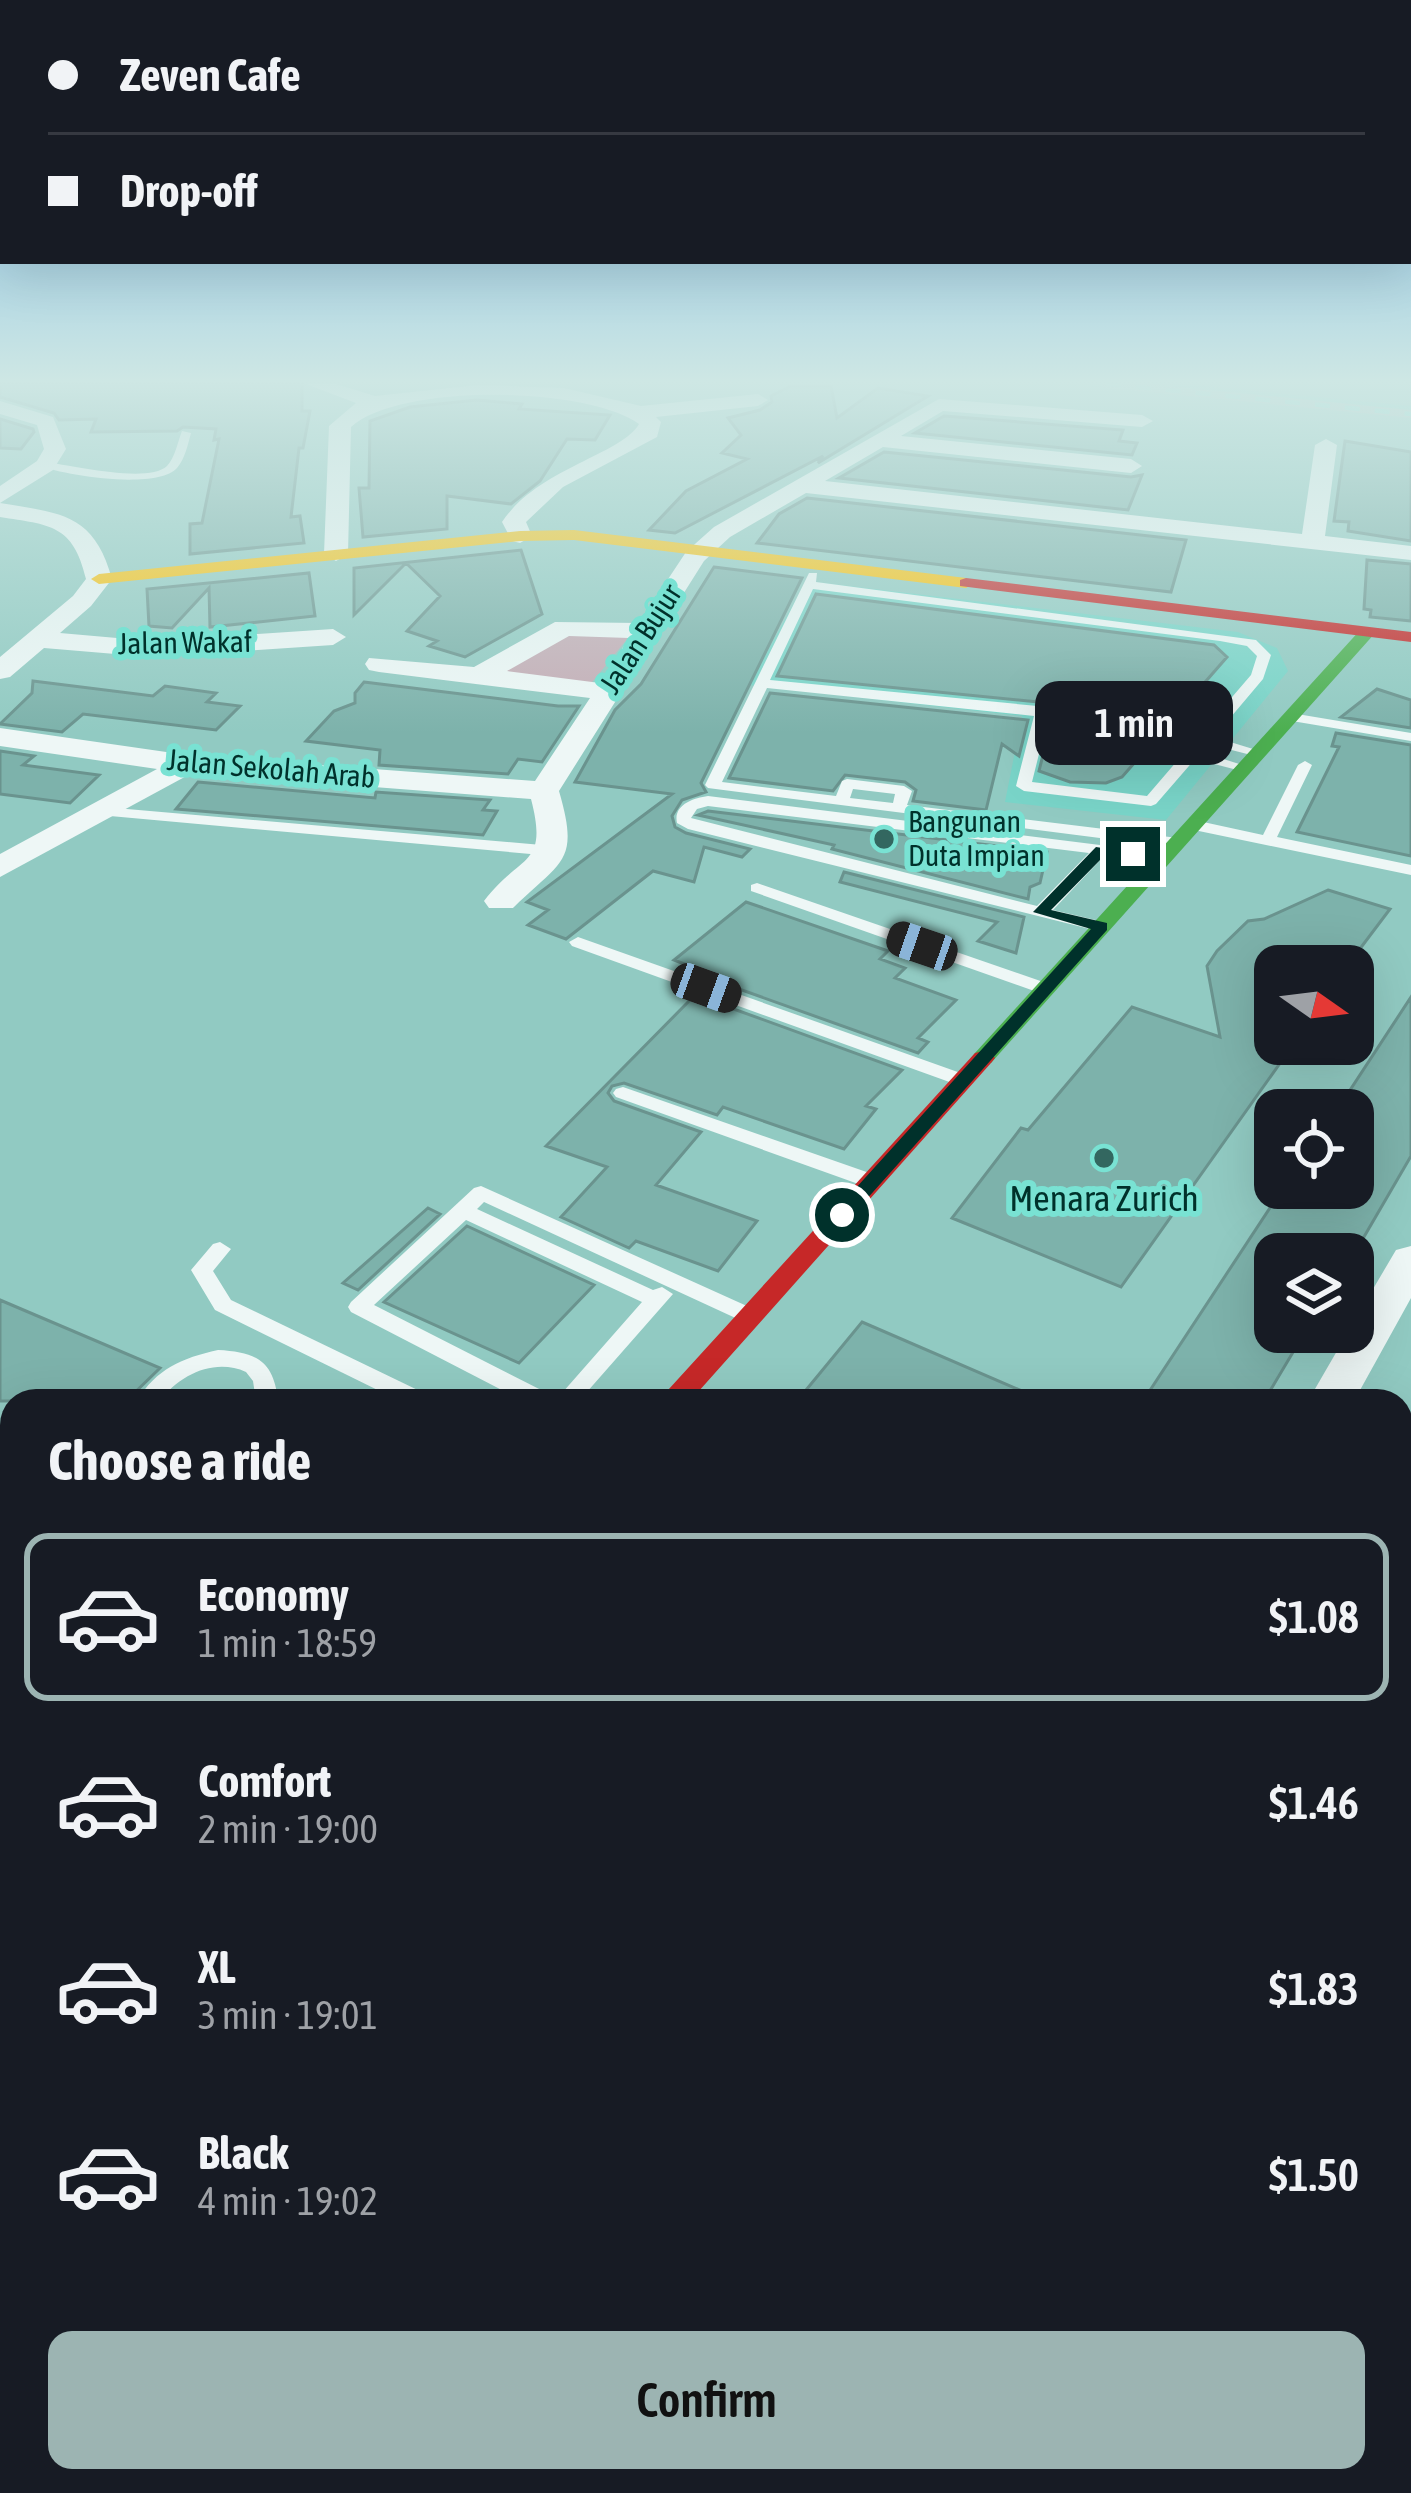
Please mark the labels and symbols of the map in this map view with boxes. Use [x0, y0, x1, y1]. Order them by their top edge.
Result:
street label: Jalan Bujur [592, 577, 689, 699]
street label: Jalan Wakaf [118, 624, 252, 660]
callout: 1 min [1034, 680, 1232, 764]
street label: Jalan Sekolah Arab [166, 742, 377, 794]
place label: Bangunan Duta Impian [908, 804, 1045, 872]
marker: Bangunan Duta Impian [871, 826, 897, 852]
route end [1106, 827, 1160, 881]
car [882, 917, 962, 975]
north arrow [1254, 945, 1374, 1065]
car [666, 959, 746, 1017]
marker: Menara Zurich [1091, 1145, 1117, 1171]
place label: Menara Zurich [1009, 1177, 1199, 1219]
route start [815, 1188, 869, 1242]

